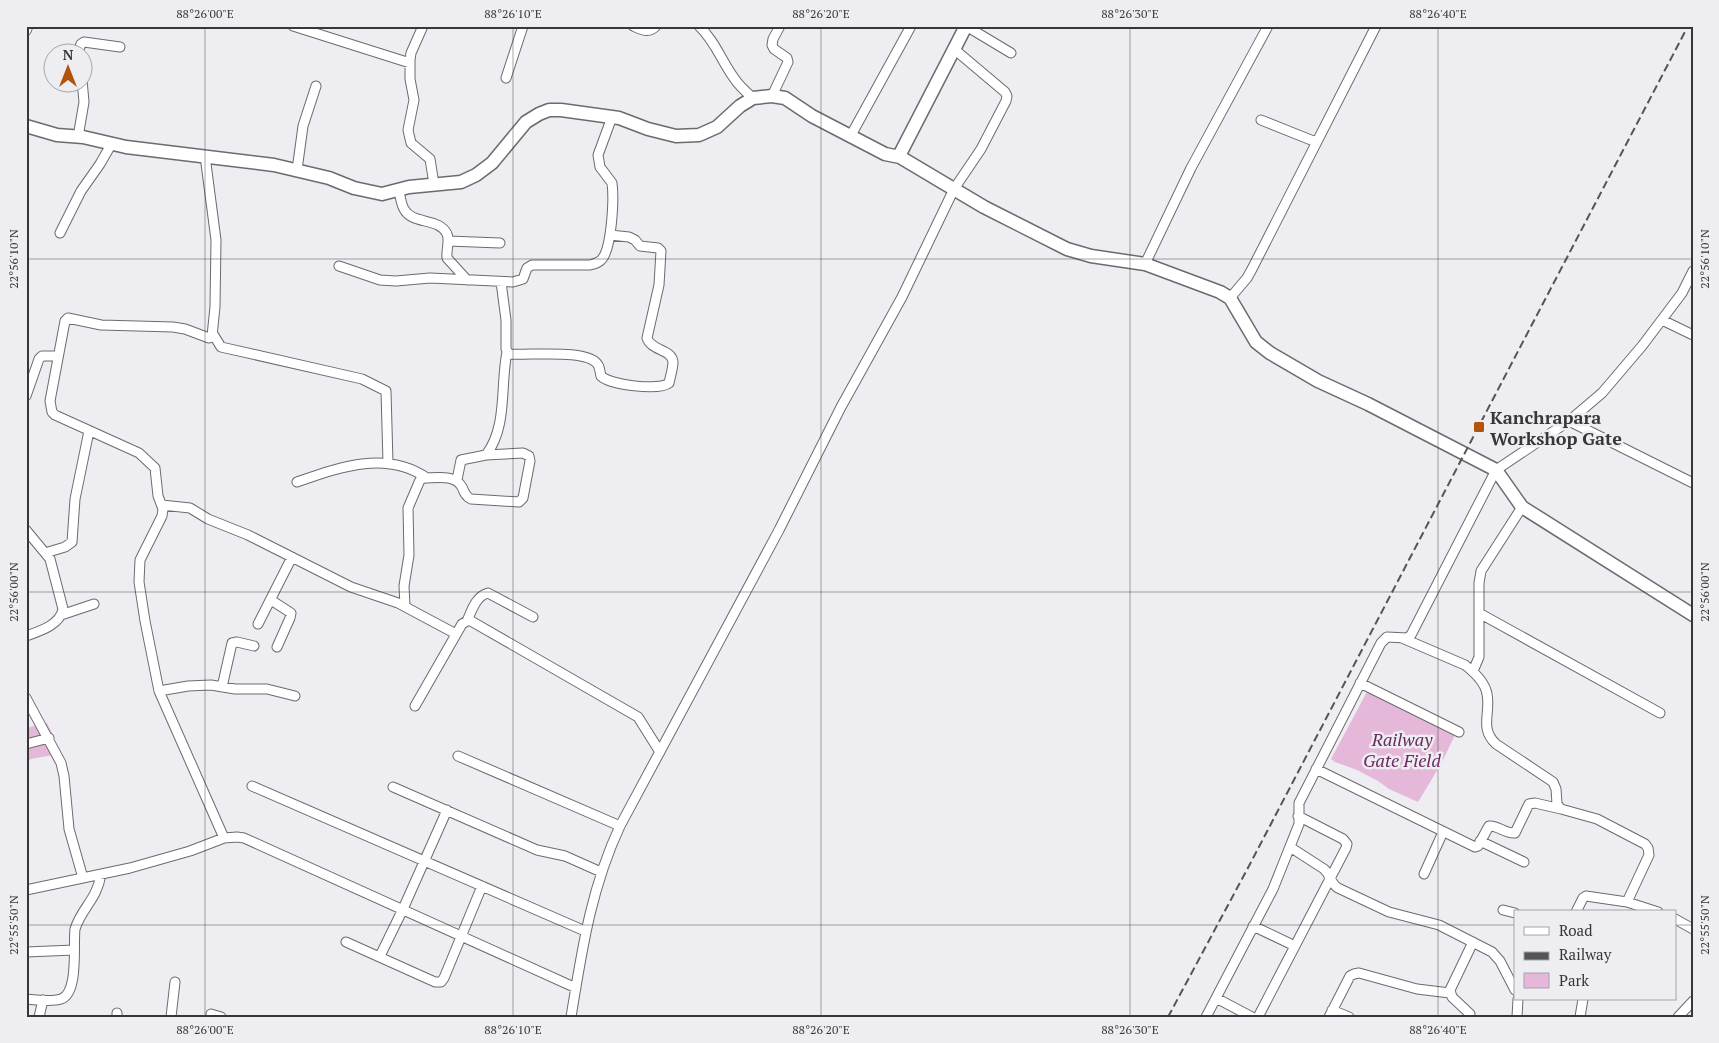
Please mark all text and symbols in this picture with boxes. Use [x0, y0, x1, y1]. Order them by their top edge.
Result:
text: 88°26'00"E [176, 6, 234, 21]
text: 88°26'10"E [484, 6, 542, 21]
text: 88°26'20"E [792, 6, 850, 21]
text: 88°26'30"E [1101, 6, 1159, 21]
text: 88°26'40"E [1409, 6, 1467, 21]
north arrow [42, 42, 92, 92]
text: N [63, 45, 74, 64]
text: 22°56'10"N [6, 229, 21, 289]
text: 22°56'10"N [1697, 229, 1712, 289]
place label: Kanchrapara Workshop Gate [1490, 405, 1622, 450]
marker: Kanchrapara Workshop Gate [1472, 420, 1486, 434]
text: 22°56'00"N [6, 562, 21, 622]
text: 22°56'00"N [1697, 562, 1712, 622]
park label: Railway Gate Field [1363, 727, 1441, 772]
text: 22°55'50"N [6, 895, 21, 955]
text: 22°55'50"N [1697, 895, 1712, 955]
legend [1514, 910, 1676, 1000]
text: Road [1559, 920, 1592, 940]
text: Railway [1559, 944, 1612, 964]
text: Park [1559, 970, 1589, 990]
text: 88°26'00"E [176, 1022, 234, 1037]
text: 88°26'10"E [484, 1022, 542, 1037]
text: 88°26'20"E [792, 1022, 850, 1037]
text: 88°26'30"E [1101, 1022, 1159, 1037]
text: 88°26'40"E [1409, 1022, 1467, 1037]

